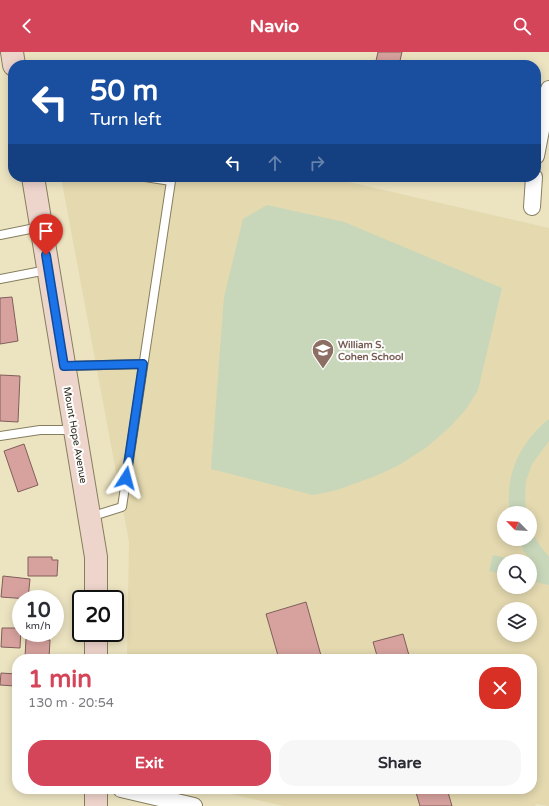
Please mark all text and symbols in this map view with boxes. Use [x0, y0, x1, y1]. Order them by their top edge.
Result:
icon: back [16, 15, 38, 37]
text: Navio [250, 15, 299, 37]
icon: search [511, 15, 533, 37]
text: 50 m [90, 74, 158, 108]
icon: left [24, 76, 76, 128]
text: Turn left [90, 108, 162, 130]
icon: left [222, 152, 244, 174]
icon: ahead [264, 152, 286, 174]
icon: right [306, 152, 328, 174]
pin [29, 214, 63, 255]
icon: arrive [35, 220, 57, 242]
school or university icon: William S. Cohen School [310, 337, 336, 370]
place label: William S. Cohen School [338, 339, 404, 363]
street label: Mount Hope Avenue [61, 386, 89, 485]
position arrow [105, 457, 147, 499]
north arrow [497, 506, 537, 546]
map controls [497, 506, 537, 642]
button: search [497, 554, 537, 594]
speed limit sign: 20 [72, 590, 124, 642]
text: 10 [25, 599, 51, 623]
button: layers [497, 602, 537, 642]
text: km/h [25, 620, 51, 632]
text: 1 min [28, 665, 92, 694]
button: close [479, 667, 521, 709]
text: 130 m · 20:54 [28, 695, 114, 711]
button: Exit [28, 740, 271, 786]
button: Share [279, 740, 521, 786]

